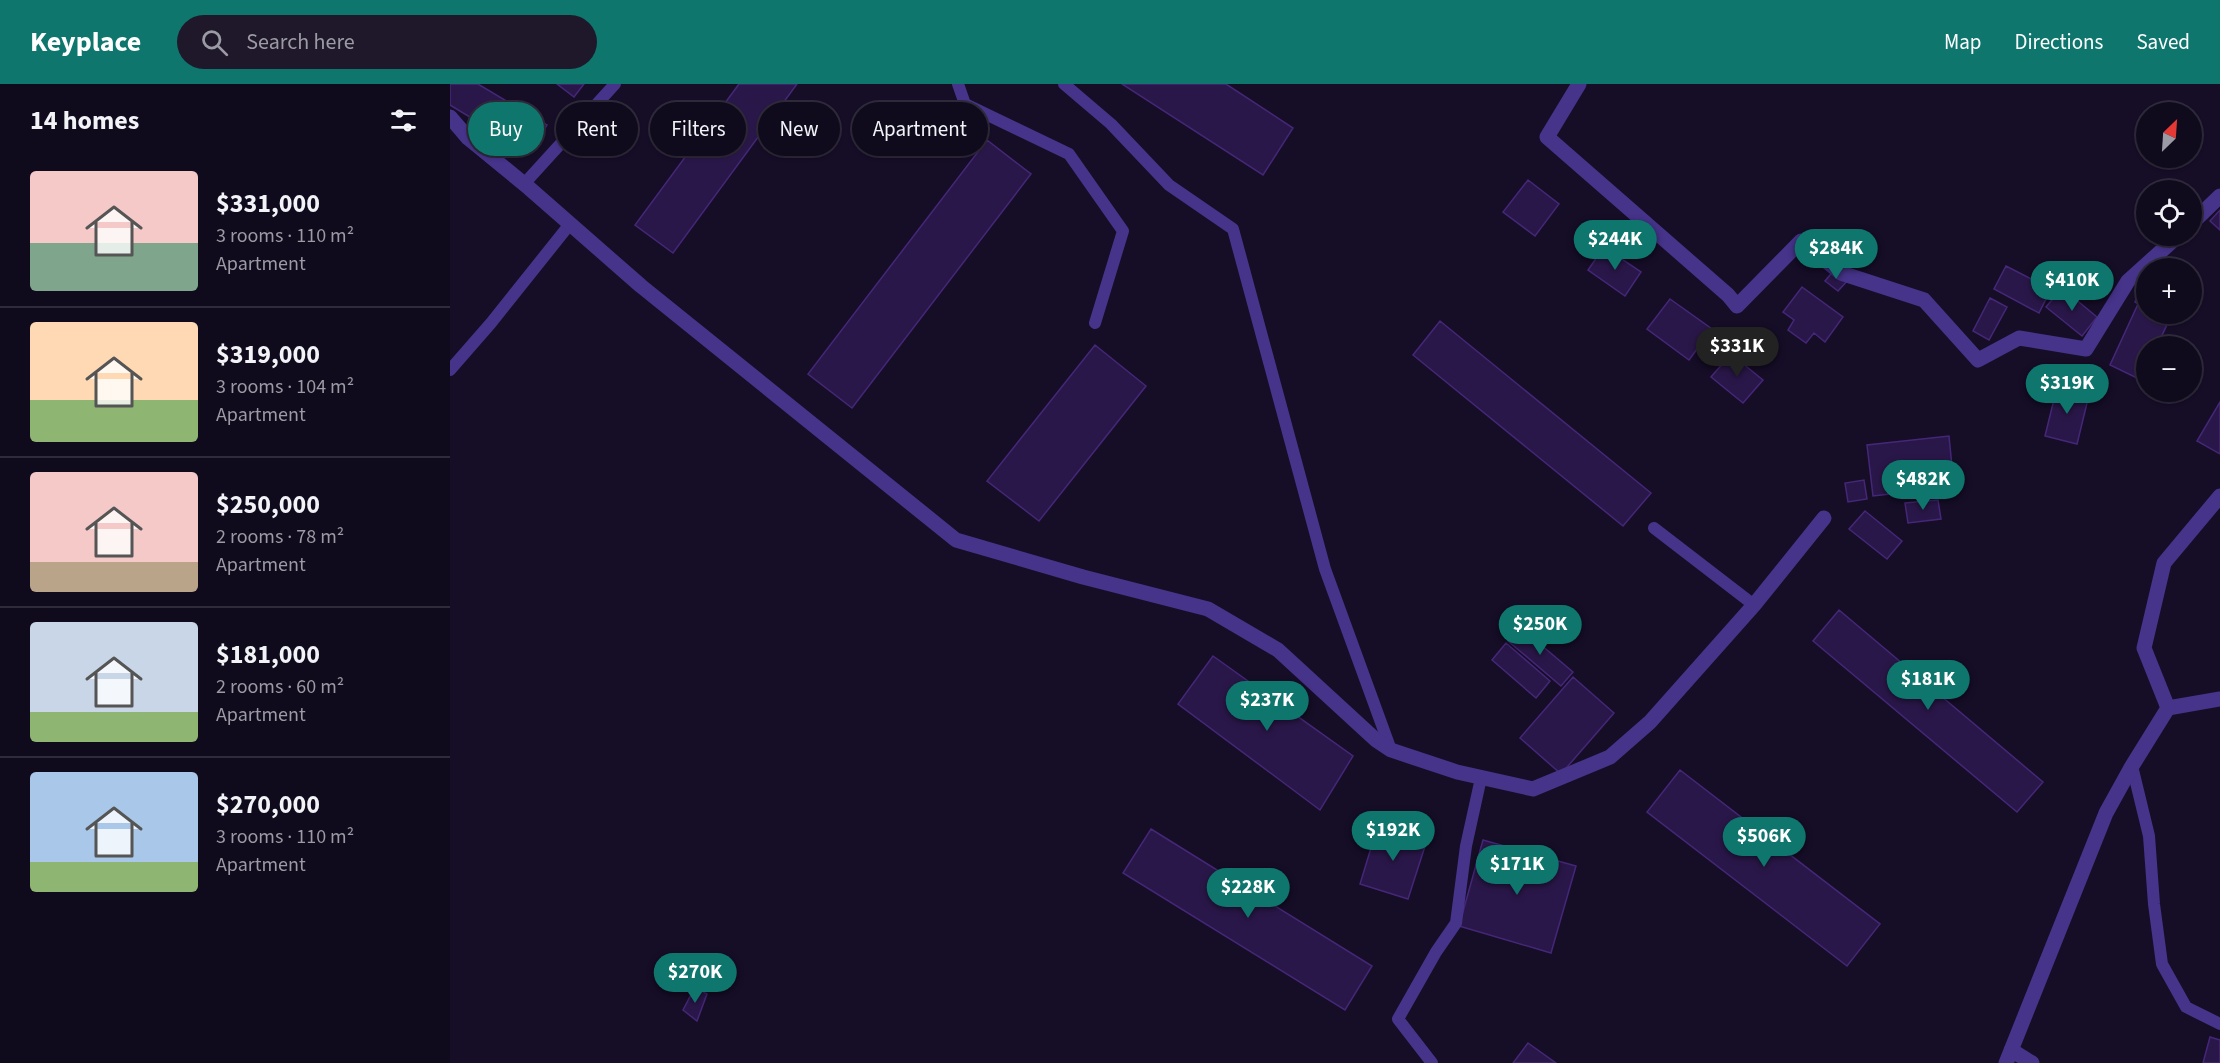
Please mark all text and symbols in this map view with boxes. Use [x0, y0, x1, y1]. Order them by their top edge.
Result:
search box [177, 15, 597, 69]
text: Keyplace [30, 22, 141, 62]
icon: search [198, 26, 231, 59]
text: Search here [246, 26, 355, 58]
text: Map [1944, 27, 1982, 57]
text: Directions [2015, 27, 2103, 57]
text: Saved [2136, 27, 2190, 57]
text: 14 homes [30, 102, 139, 139]
chip: Buy [468, 102, 544, 156]
chip: Rent [556, 102, 638, 156]
chip: Filters [650, 102, 746, 156]
chip: New [758, 102, 840, 156]
chip: Apartment [852, 102, 988, 156]
north arrow [2136, 102, 2202, 168]
map controls [2136, 102, 2202, 402]
icon: filters [387, 104, 420, 137]
button: locate [2136, 180, 2202, 246]
text: $331,000 [216, 185, 320, 222]
icon: home [78, 195, 150, 267]
pin: $244K [1573, 220, 1657, 271]
text: 3 rooms · 110 m² [216, 222, 354, 250]
text: $244K [1588, 225, 1642, 253]
pin: $284K [1794, 229, 1878, 280]
text: $284K [1809, 234, 1863, 262]
text: Apartment [216, 250, 306, 278]
button: + [2136, 258, 2202, 324]
pin: $410K [2030, 261, 2114, 312]
text: $410K [2045, 266, 2099, 294]
pin: $331K [1695, 327, 1779, 378]
text: $331K [1710, 332, 1764, 360]
text: $319,000 [216, 336, 320, 373]
button: − [2136, 336, 2202, 402]
icon: home [78, 346, 150, 418]
pin: $319K [2025, 364, 2109, 415]
text: $319K [2040, 369, 2094, 397]
text: 3 rooms · 104 m² [216, 373, 354, 401]
text: Apartment [216, 401, 306, 429]
pin: $482K [1881, 460, 1965, 511]
text: $482K [1896, 465, 1950, 493]
text: $250,000 [216, 486, 320, 523]
icon: home [78, 496, 150, 568]
text: 2 rooms · 78 m² [216, 523, 344, 551]
text: Apartment [216, 551, 306, 579]
pin: $250K [1498, 605, 1582, 656]
text: $250K [1513, 610, 1567, 638]
text: $181,000 [216, 636, 320, 673]
icon: home [78, 646, 150, 718]
pin: $181K [1886, 660, 1970, 711]
text: $181K [1901, 665, 1955, 693]
text: 2 rooms · 60 m² [216, 673, 344, 701]
pin: $237K [1225, 681, 1309, 732]
text: $237K [1240, 686, 1294, 714]
text: Apartment [216, 701, 306, 729]
text: $270,000 [216, 786, 320, 823]
icon: home [78, 796, 150, 868]
pin: $192K [1351, 811, 1435, 862]
text: $192K [1366, 816, 1420, 844]
pin: $506K [1722, 817, 1806, 868]
text: $506K [1737, 822, 1791, 850]
text: 3 rooms · 110 m² [216, 823, 354, 851]
pin: $171K [1475, 845, 1559, 896]
text: $171K [1490, 850, 1544, 878]
text: Apartment [216, 851, 306, 879]
pin: $228K [1206, 868, 1290, 919]
text: $228K [1221, 873, 1275, 901]
pin: $270K [653, 953, 737, 1004]
text: $270K [668, 958, 722, 986]

